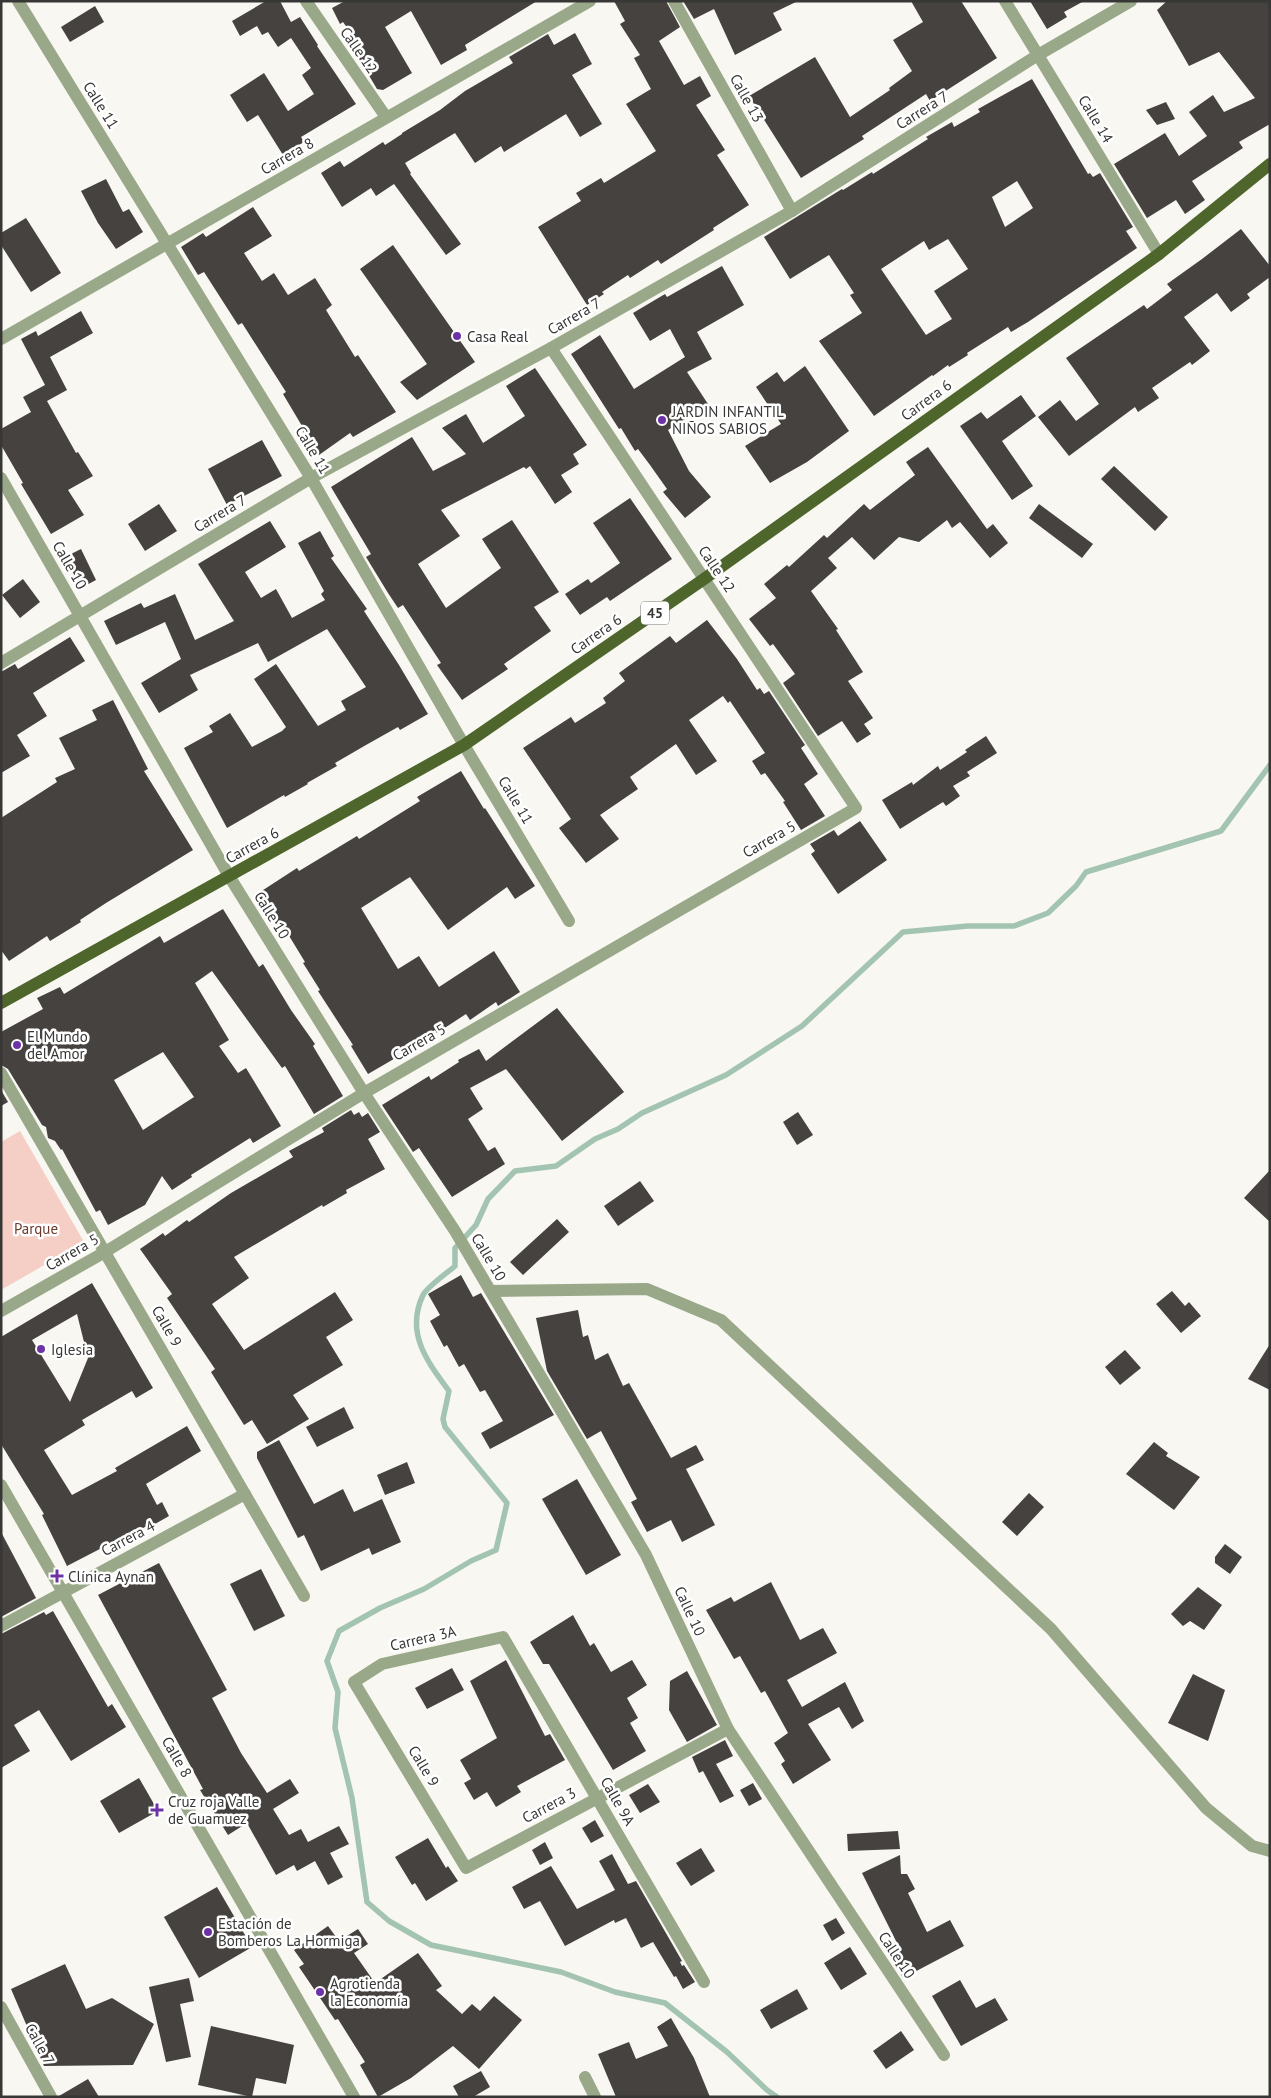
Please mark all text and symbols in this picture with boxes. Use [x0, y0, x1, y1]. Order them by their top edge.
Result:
street label: Calle 12 [336, 23, 382, 77]
street label: Calle 13 [726, 70, 768, 126]
street label: Calle 11 [79, 78, 123, 132]
street label: Carrera 7 [892, 86, 952, 134]
street label: Calle 14 [1074, 92, 1118, 146]
street label: Carrera 8 [257, 133, 317, 179]
street label: Carrera 7 [544, 293, 604, 339]
place label: Casa Real [467, 327, 529, 346]
marker: Casa Real [451, 330, 463, 342]
street label: Carrera 6 [897, 375, 955, 425]
place label: JARDIN INFANTIL NIÑOS SABIOS [671, 402, 784, 438]
marker: JARDIN INFANTIL NIÑOS SABIOS [656, 414, 668, 426]
street label: Calle 11 [291, 423, 335, 477]
street label: Carrera 7 [190, 490, 250, 536]
street label: Calle 10 [49, 538, 91, 592]
street label: Calle 12 [694, 542, 740, 596]
road number: 45 [641, 602, 669, 624]
street label: Carrera 6 [567, 609, 625, 659]
street label: Calle 11 [494, 773, 538, 827]
street label: Carrera 5 [739, 816, 799, 862]
street label: Carrera 6 [222, 823, 282, 867]
street label: Calle 10 [250, 888, 294, 942]
street label: Carrera 5 [389, 1019, 449, 1065]
place label: El Mundo del Amor [27, 1027, 88, 1063]
marker: El Mundo del Amor [11, 1039, 23, 1051]
park label: Parque [14, 1219, 58, 1238]
street label: Carrera 5 [42, 1229, 102, 1275]
street label: Calle 10 [467, 1230, 511, 1284]
street label: Calle 9 [148, 1302, 186, 1350]
place label: Iglesia [51, 1340, 93, 1359]
marker: Iglesia [35, 1343, 47, 1355]
street label: Carrera 4 [98, 1516, 158, 1560]
place label: Clínica Aynan [68, 1567, 154, 1586]
marker: Clínica Aynan [50, 1569, 64, 1583]
street label: Calle 10 [670, 1583, 710, 1639]
street label: Carrera 3A [388, 1621, 458, 1655]
street label: Calle 8 [158, 1733, 196, 1781]
street label: Calle 9 [404, 1742, 444, 1790]
street label: Calle 9A [596, 1773, 640, 1829]
street label: Carrera 3 [519, 1783, 579, 1827]
place label: Cruz roja Valle de Guamuez [168, 1792, 260, 1828]
marker: Cruz roja Valle de Guamuez [150, 1803, 164, 1817]
place label: Estación de Bomberos La Hormiga [218, 1914, 360, 1950]
marker: Estación de Bomberos La Hormiga [202, 1926, 214, 1938]
street label: Calle 10 [874, 1928, 920, 1982]
place label: Agrotienda la Economía [330, 1974, 408, 2010]
marker: Agrotienda la Economía [314, 1986, 326, 1998]
street label: Calle 7 [21, 2020, 59, 2068]

